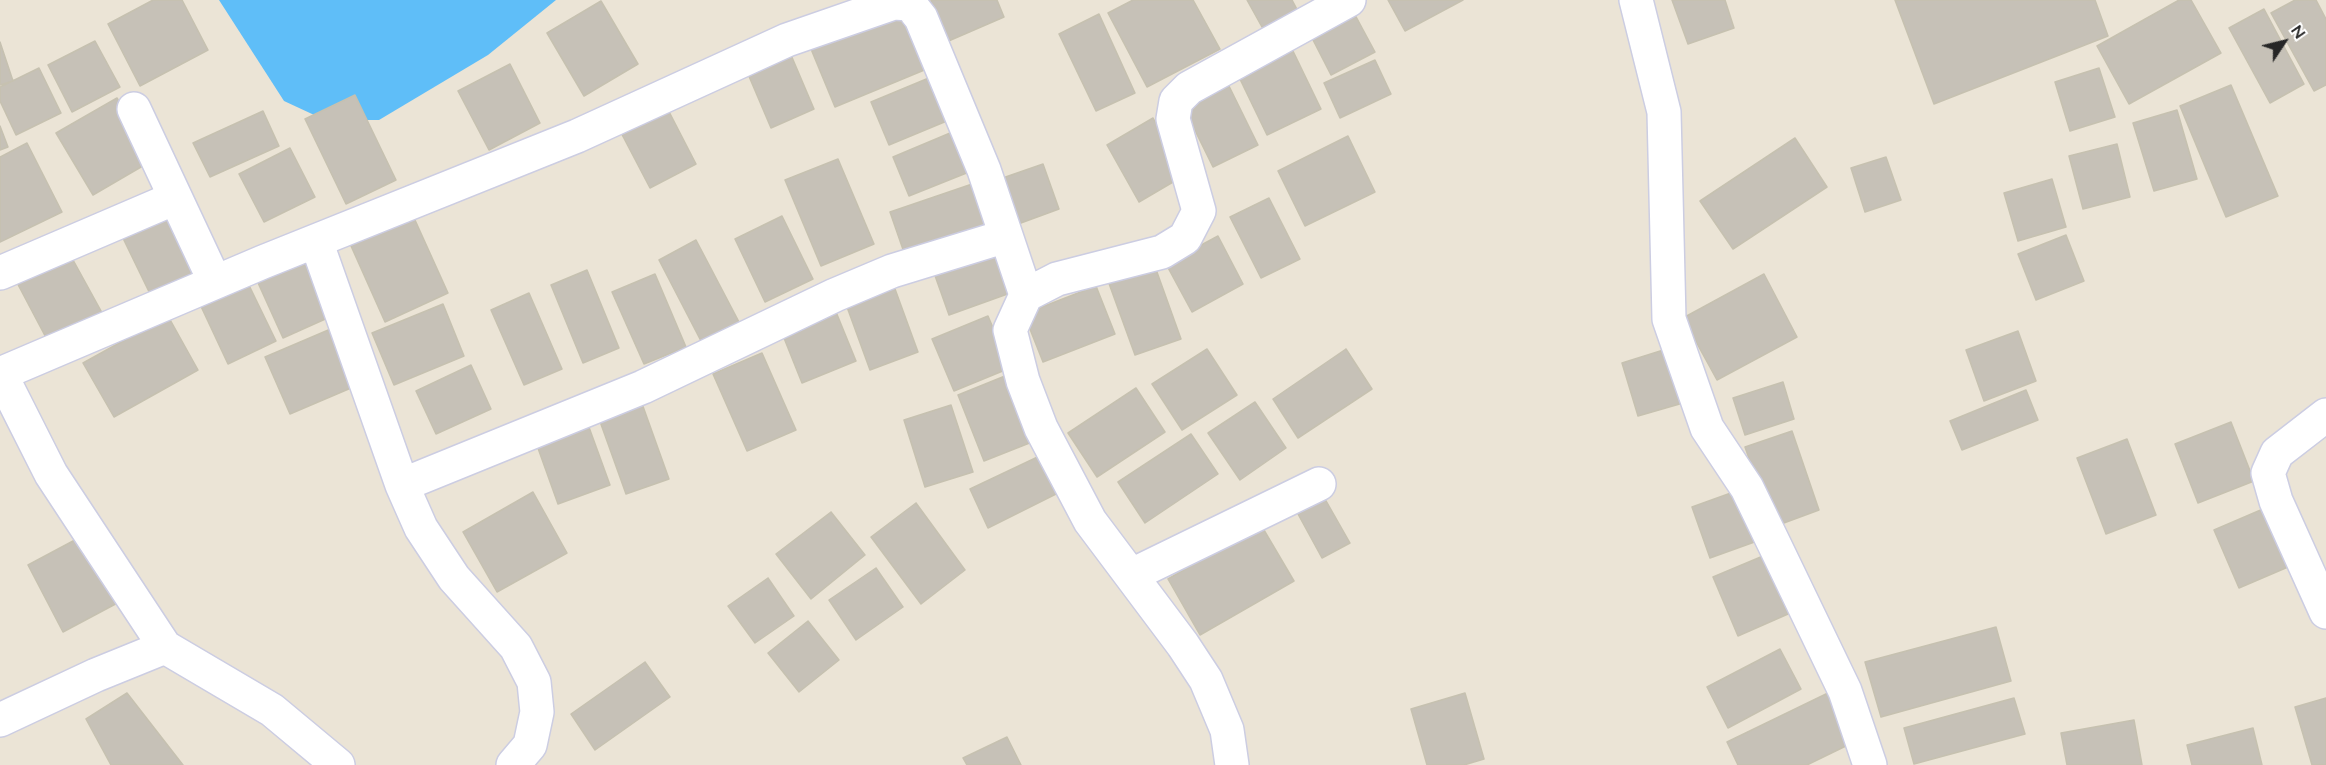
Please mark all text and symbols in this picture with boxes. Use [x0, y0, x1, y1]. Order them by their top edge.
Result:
north arrow [2254, 12, 2314, 72]
text: N [2288, 21, 2310, 42]

